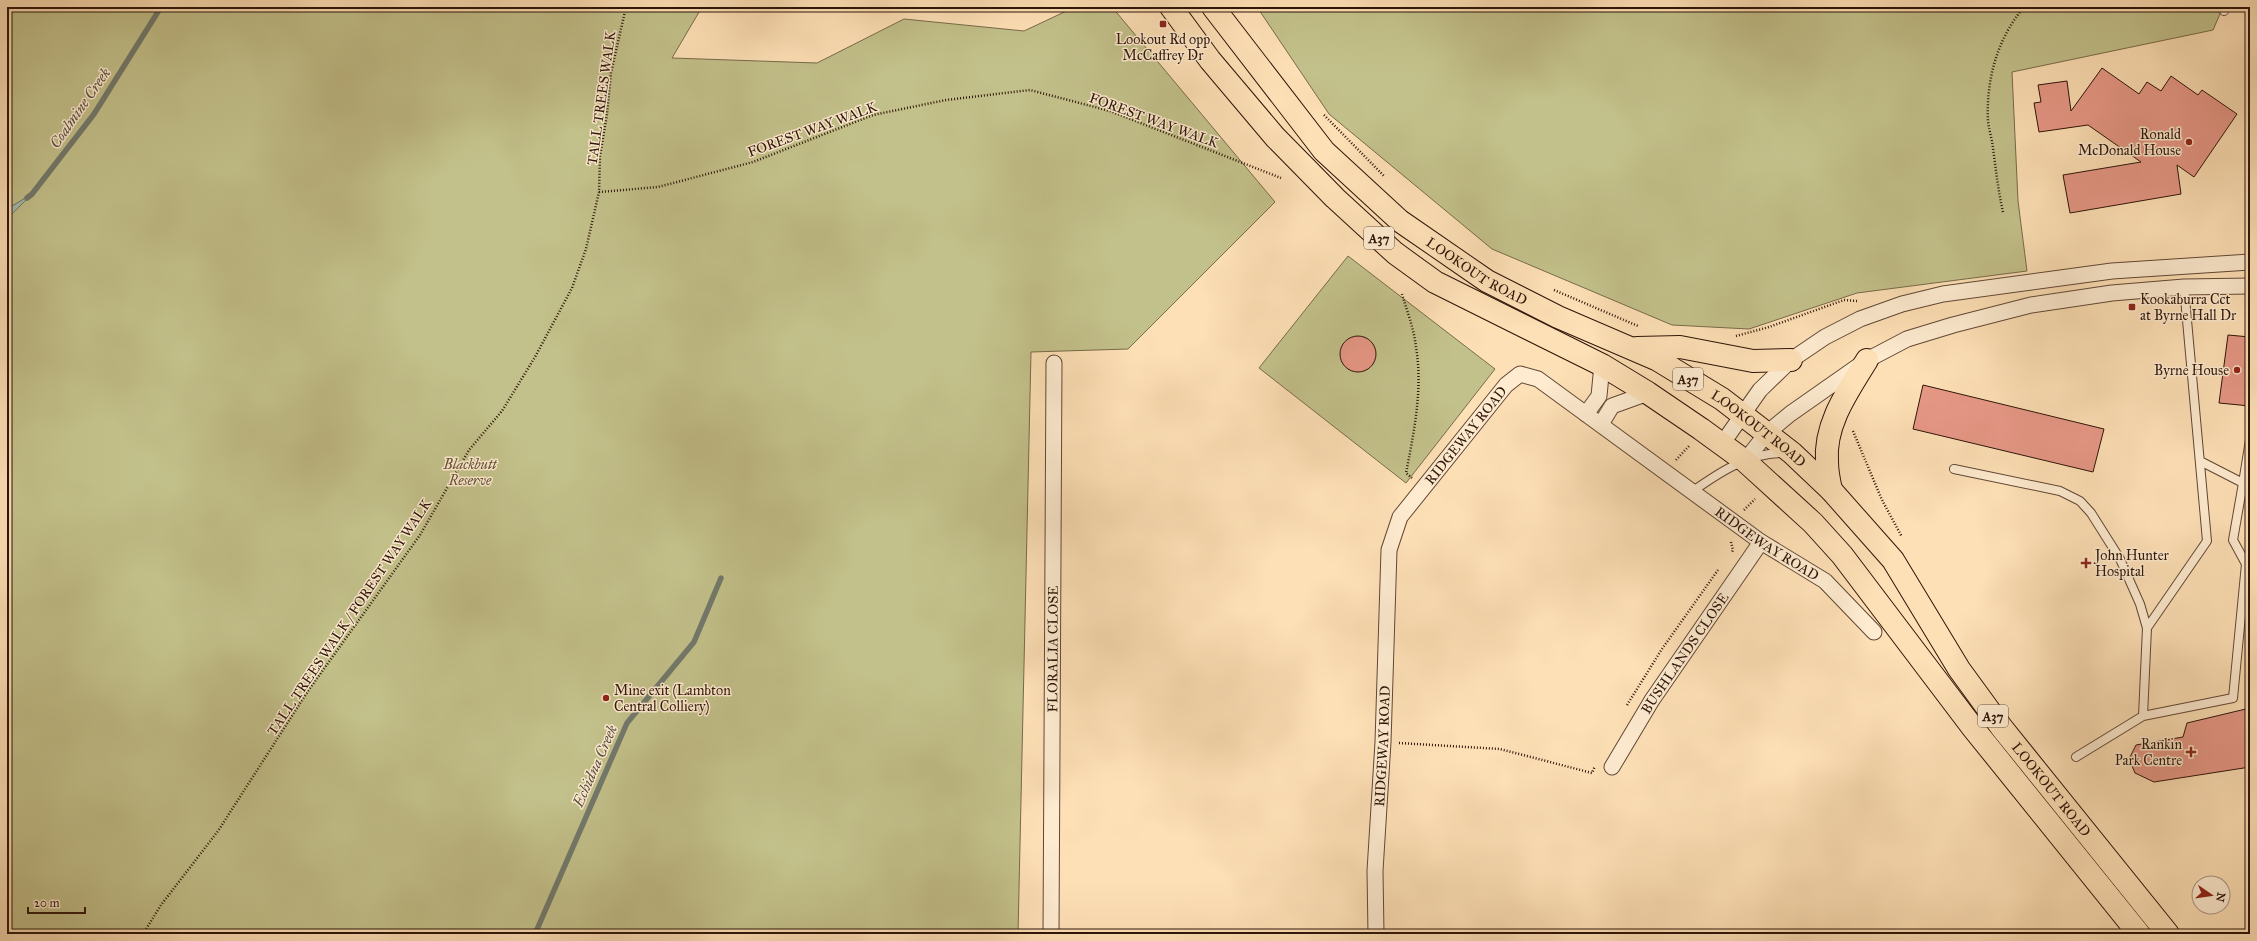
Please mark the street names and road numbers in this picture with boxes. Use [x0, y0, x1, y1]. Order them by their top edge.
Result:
street label: TALL TREES WALK [584, 29, 619, 166]
street label: FOREST WAY WALK [1087, 89, 1222, 152]
street label: FOREST WAY WALK [745, 98, 880, 161]
road number: A37 [1364, 227, 1394, 249]
street label: LOOKOUT ROAD [1423, 234, 1530, 309]
road number: A37 [1673, 368, 1703, 390]
street label: RIDGEWAY ROAD [1421, 383, 1511, 488]
street label: LOOKOUT ROAD [1708, 386, 1809, 471]
street label: TALL TREES WALK / FOREST WAY WALK [264, 495, 436, 739]
street label: RIDGEWAY ROAD [1711, 503, 1822, 584]
street label: FLORALIA CLOSE [1044, 586, 1062, 712]
street label: BUSHLANDS CLOSE [1638, 590, 1732, 717]
street label: RIDGEWAY ROAD [1371, 685, 1394, 807]
road number: A37 [1978, 705, 2008, 727]
street label: LOOKOUT ROAD [2008, 739, 2094, 840]

